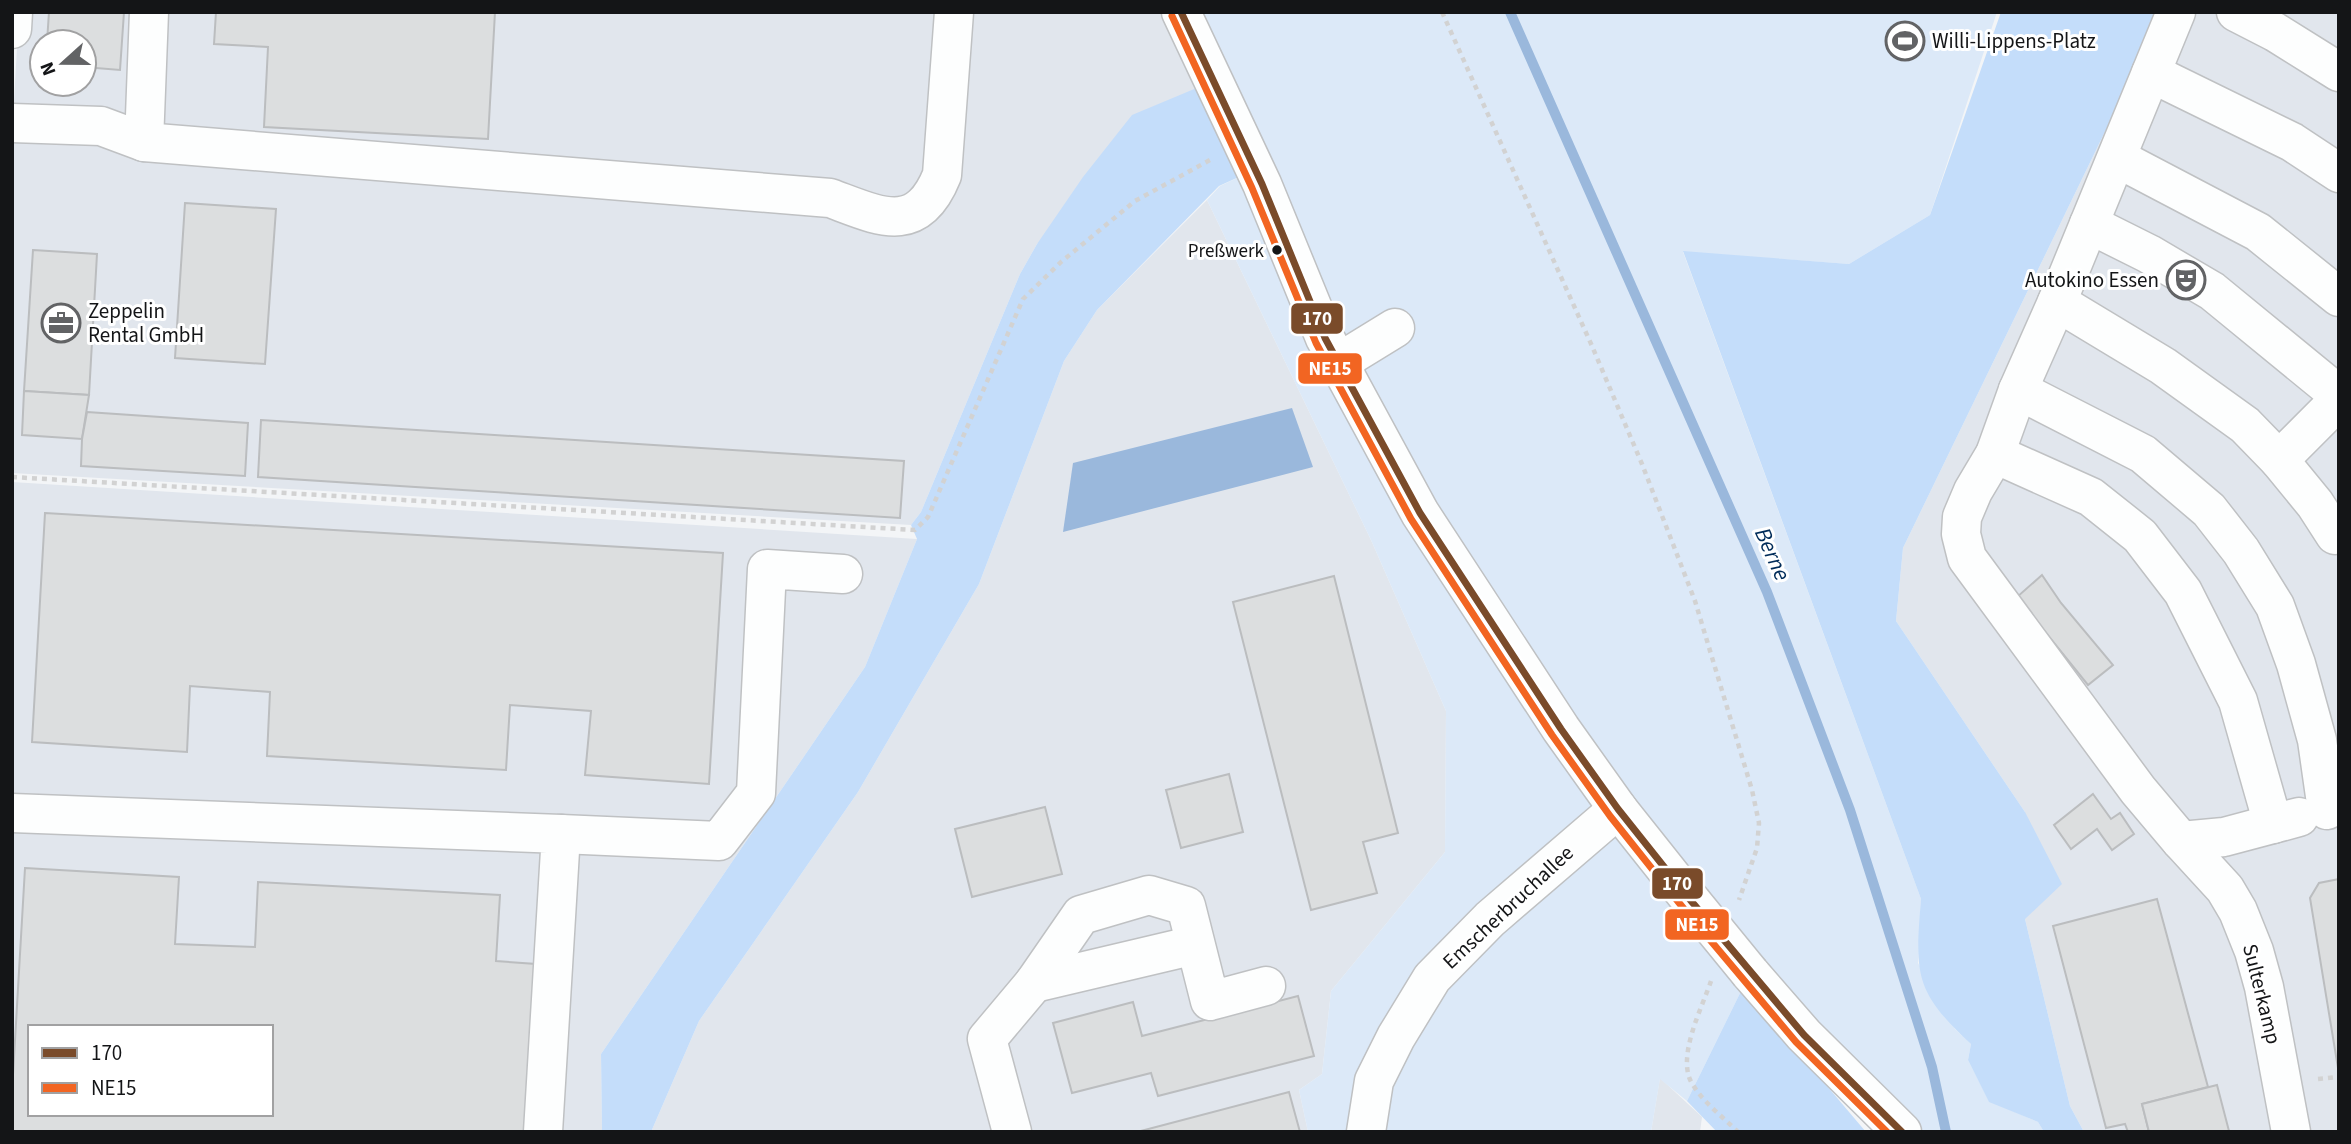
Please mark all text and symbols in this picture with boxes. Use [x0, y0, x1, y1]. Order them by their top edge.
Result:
sports icon: Willi-Lippens-Platz [1884, 20, 1926, 62]
place label: Willi-Lippens-Platz [1932, 26, 2096, 56]
north arrow [28, 28, 98, 98]
text: N [34, 58, 63, 79]
place label: Preßwerk [1188, 238, 1265, 265]
marker: Preßwerk [1270, 243, 1284, 257]
theatre icon: Autokino Essen [2165, 259, 2207, 301]
place label: Autokino Essen [2025, 265, 2159, 295]
place label: Zeppelin Rental GmbH [88, 296, 204, 350]
office icon: Zeppelin Rental GmbH [40, 302, 82, 344]
line badge: 170 [1290, 302, 1344, 335]
text: 170 [1302, 306, 1332, 333]
line badge: NE15 [1297, 352, 1363, 385]
text: NE15 [1308, 356, 1352, 383]
water label: Berne [1746, 522, 1799, 586]
street label: Emscherbruchallee [1436, 838, 1580, 976]
line badge: 170 [1651, 867, 1704, 900]
text: 170 [1662, 871, 1692, 898]
line badge: NE15 [1664, 908, 1730, 941]
text: NE15 [1675, 912, 1719, 939]
street label: Sulterkamp [2235, 941, 2289, 1047]
legend [28, 1025, 273, 1116]
text: 170 [91, 1038, 122, 1068]
text: NE15 [91, 1073, 137, 1103]

